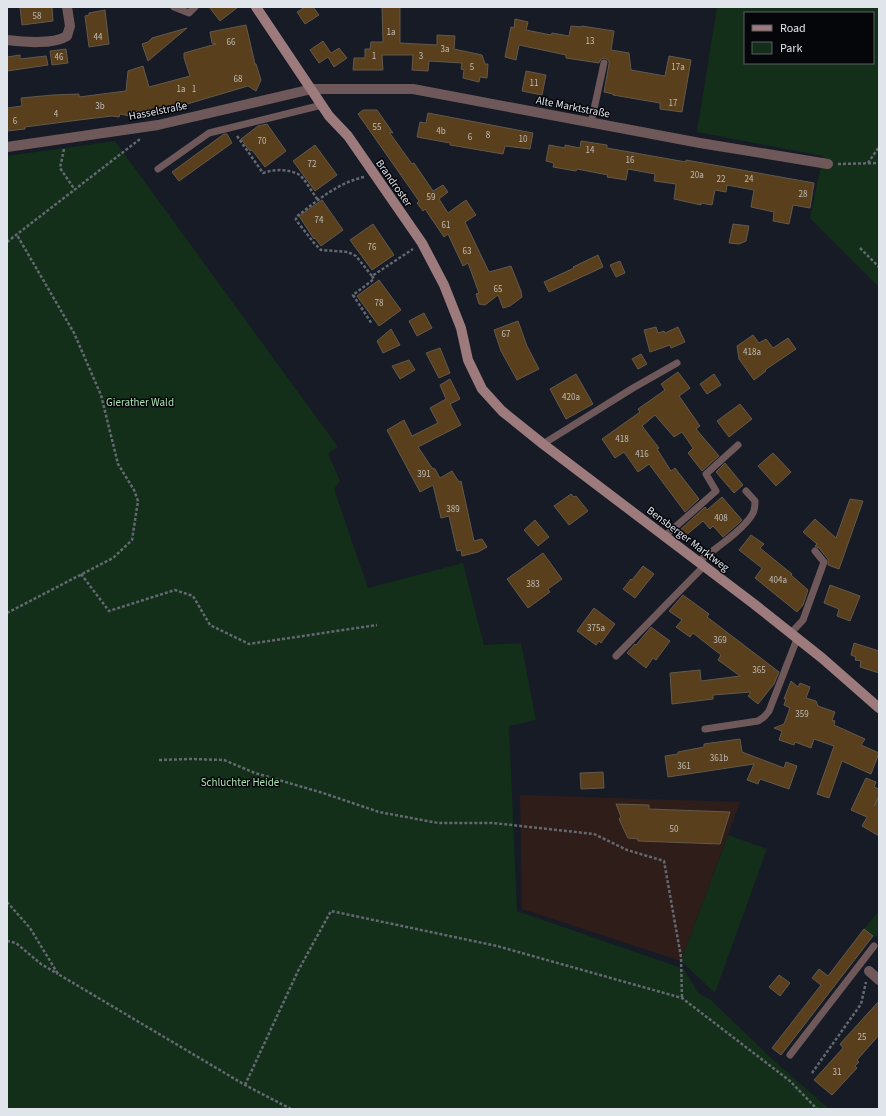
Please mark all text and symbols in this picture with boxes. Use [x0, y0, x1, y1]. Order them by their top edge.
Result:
house number: 58 [33, 10, 42, 23]
legend [744, 12, 874, 64]
text: Road [780, 20, 806, 37]
house number: 1a [386, 26, 396, 39]
house number: 44 [94, 31, 103, 44]
house number: 13 [586, 35, 595, 48]
house number: 66 [227, 36, 236, 49]
text: Park [780, 40, 802, 57]
house number: 3a [440, 43, 450, 56]
house number: 1 [372, 50, 376, 63]
house number: 3 [419, 50, 424, 63]
house number: 46 [55, 51, 64, 64]
house number: 5 [470, 61, 475, 74]
house number: 17a [671, 61, 685, 74]
house number: 68 [234, 73, 243, 86]
house number: 11 [530, 77, 538, 90]
house number: 1a [176, 83, 186, 96]
house number: 1 [192, 83, 196, 96]
street label: Alte Marktstraße [535, 92, 612, 122]
house number: 17 [669, 97, 678, 110]
street label: Hasselstraße [128, 98, 189, 124]
house number: 3b [95, 100, 105, 113]
house number: 4 [54, 108, 59, 121]
house number: 6 [13, 115, 18, 128]
house number: 55 [373, 121, 382, 134]
house number: 4b [436, 125, 446, 138]
house number: 8 [486, 129, 491, 142]
house number: 6 [468, 131, 473, 144]
house number: 10 [519, 133, 528, 146]
house number: 70 [258, 135, 267, 148]
house number: 14 [586, 144, 595, 157]
house number: 16 [626, 154, 635, 167]
street label: Brandroster [372, 156, 416, 210]
house number: 72 [308, 158, 317, 171]
house number: 20a [690, 169, 704, 182]
house number: 22 [717, 173, 726, 186]
house number: 24 [745, 173, 754, 186]
house number: 28 [799, 188, 808, 201]
house number: 59 [427, 191, 436, 204]
house number: 74 [315, 214, 324, 227]
house number: 61 [442, 219, 450, 232]
house number: 76 [368, 241, 377, 254]
house number: 63 [463, 245, 472, 258]
house number: 65 [494, 283, 503, 296]
house number: 78 [375, 297, 384, 310]
house number: 67 [502, 328, 511, 341]
house number: 418a [743, 346, 761, 359]
house number: 420a [562, 391, 580, 404]
park label: Gierather Wald [106, 395, 174, 410]
house number: 418 [615, 433, 629, 446]
house number: 416 [635, 448, 649, 461]
house number: 391 [417, 468, 431, 481]
house number: 389 [446, 503, 460, 516]
street label: Bensberger Marktweg [644, 503, 733, 575]
house number: 408 [714, 512, 728, 525]
house number: 404a [769, 574, 787, 587]
house number: 383 [526, 578, 540, 591]
house number: 375a [587, 622, 605, 635]
house number: 369 [713, 634, 727, 647]
house number: 365 [752, 664, 766, 677]
house number: 359 [795, 708, 809, 721]
house number: 361b [710, 752, 728, 765]
house number: 361 [677, 760, 691, 773]
park label: Schluchter Heide [201, 775, 280, 790]
house number: 50 [670, 823, 679, 836]
house number: 25 [858, 1031, 867, 1044]
house number: 31 [833, 1066, 841, 1079]

